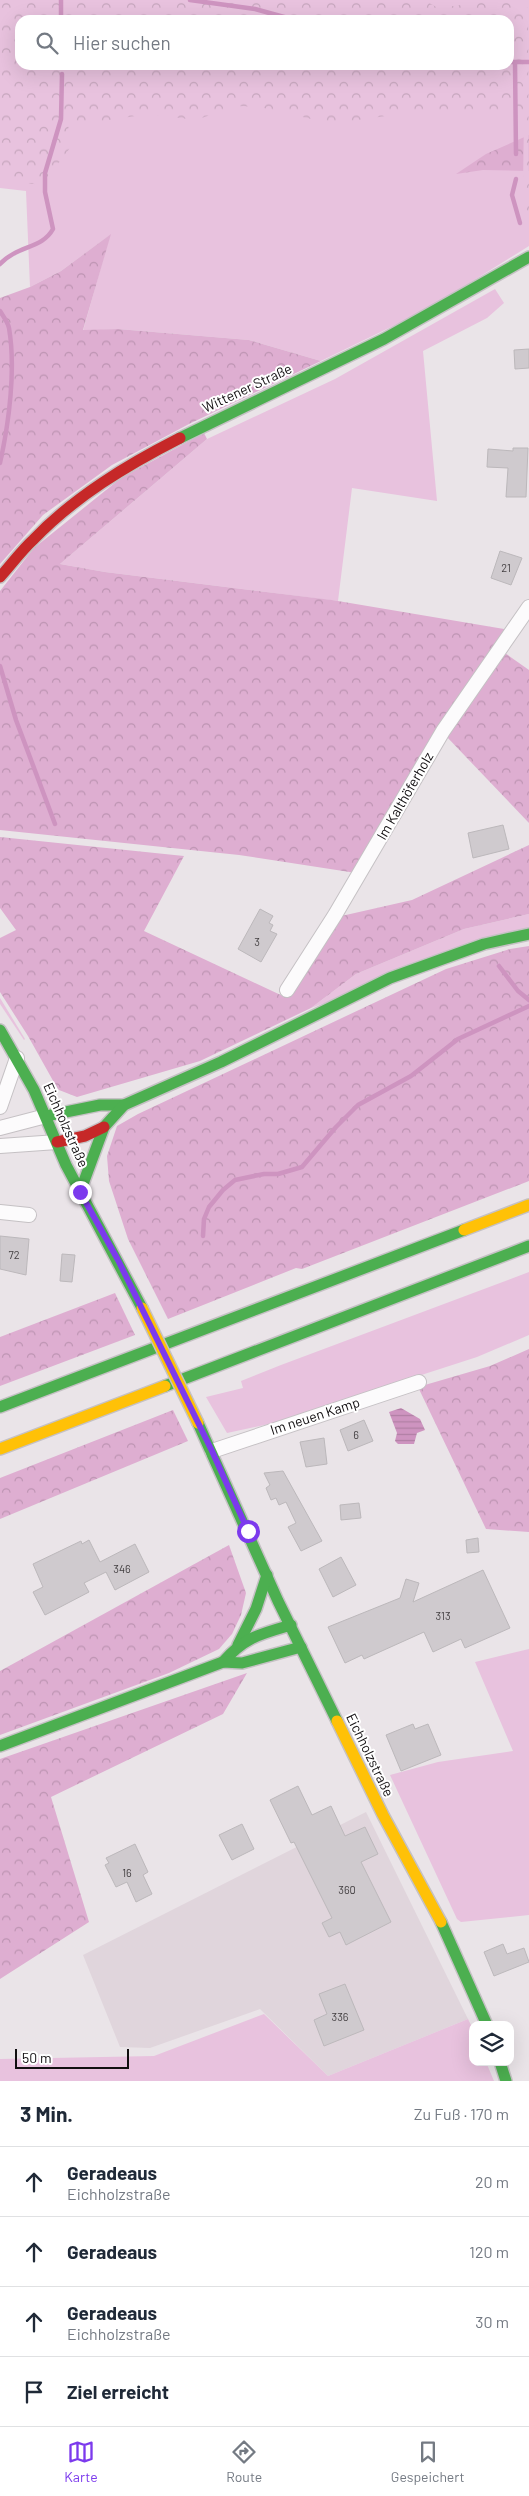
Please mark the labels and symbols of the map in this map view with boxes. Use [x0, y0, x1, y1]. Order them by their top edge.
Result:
street label: Wittener Straße [199, 359, 294, 416]
house number: 21 [501, 561, 511, 574]
street label: Im Kalthöferholz [373, 749, 437, 843]
house number: 3 [254, 935, 260, 948]
street label: Eichholzstraße [40, 1080, 93, 1170]
route end [69, 1181, 92, 1204]
house number: 72 [8, 1248, 20, 1261]
street label: Im neuen Kamp [268, 1393, 362, 1438]
house number: 6 [353, 1428, 359, 1441]
route start [237, 1520, 260, 1543]
house number: 346 [113, 1562, 131, 1575]
house number: 313 [435, 1609, 451, 1622]
street label: Eichholzstraße [343, 1710, 398, 1799]
house number: 16 [122, 1866, 132, 1879]
house number: 360 [338, 1883, 356, 1896]
house number: 336 [332, 2010, 349, 2023]
scale bar [15, 2046, 129, 2069]

